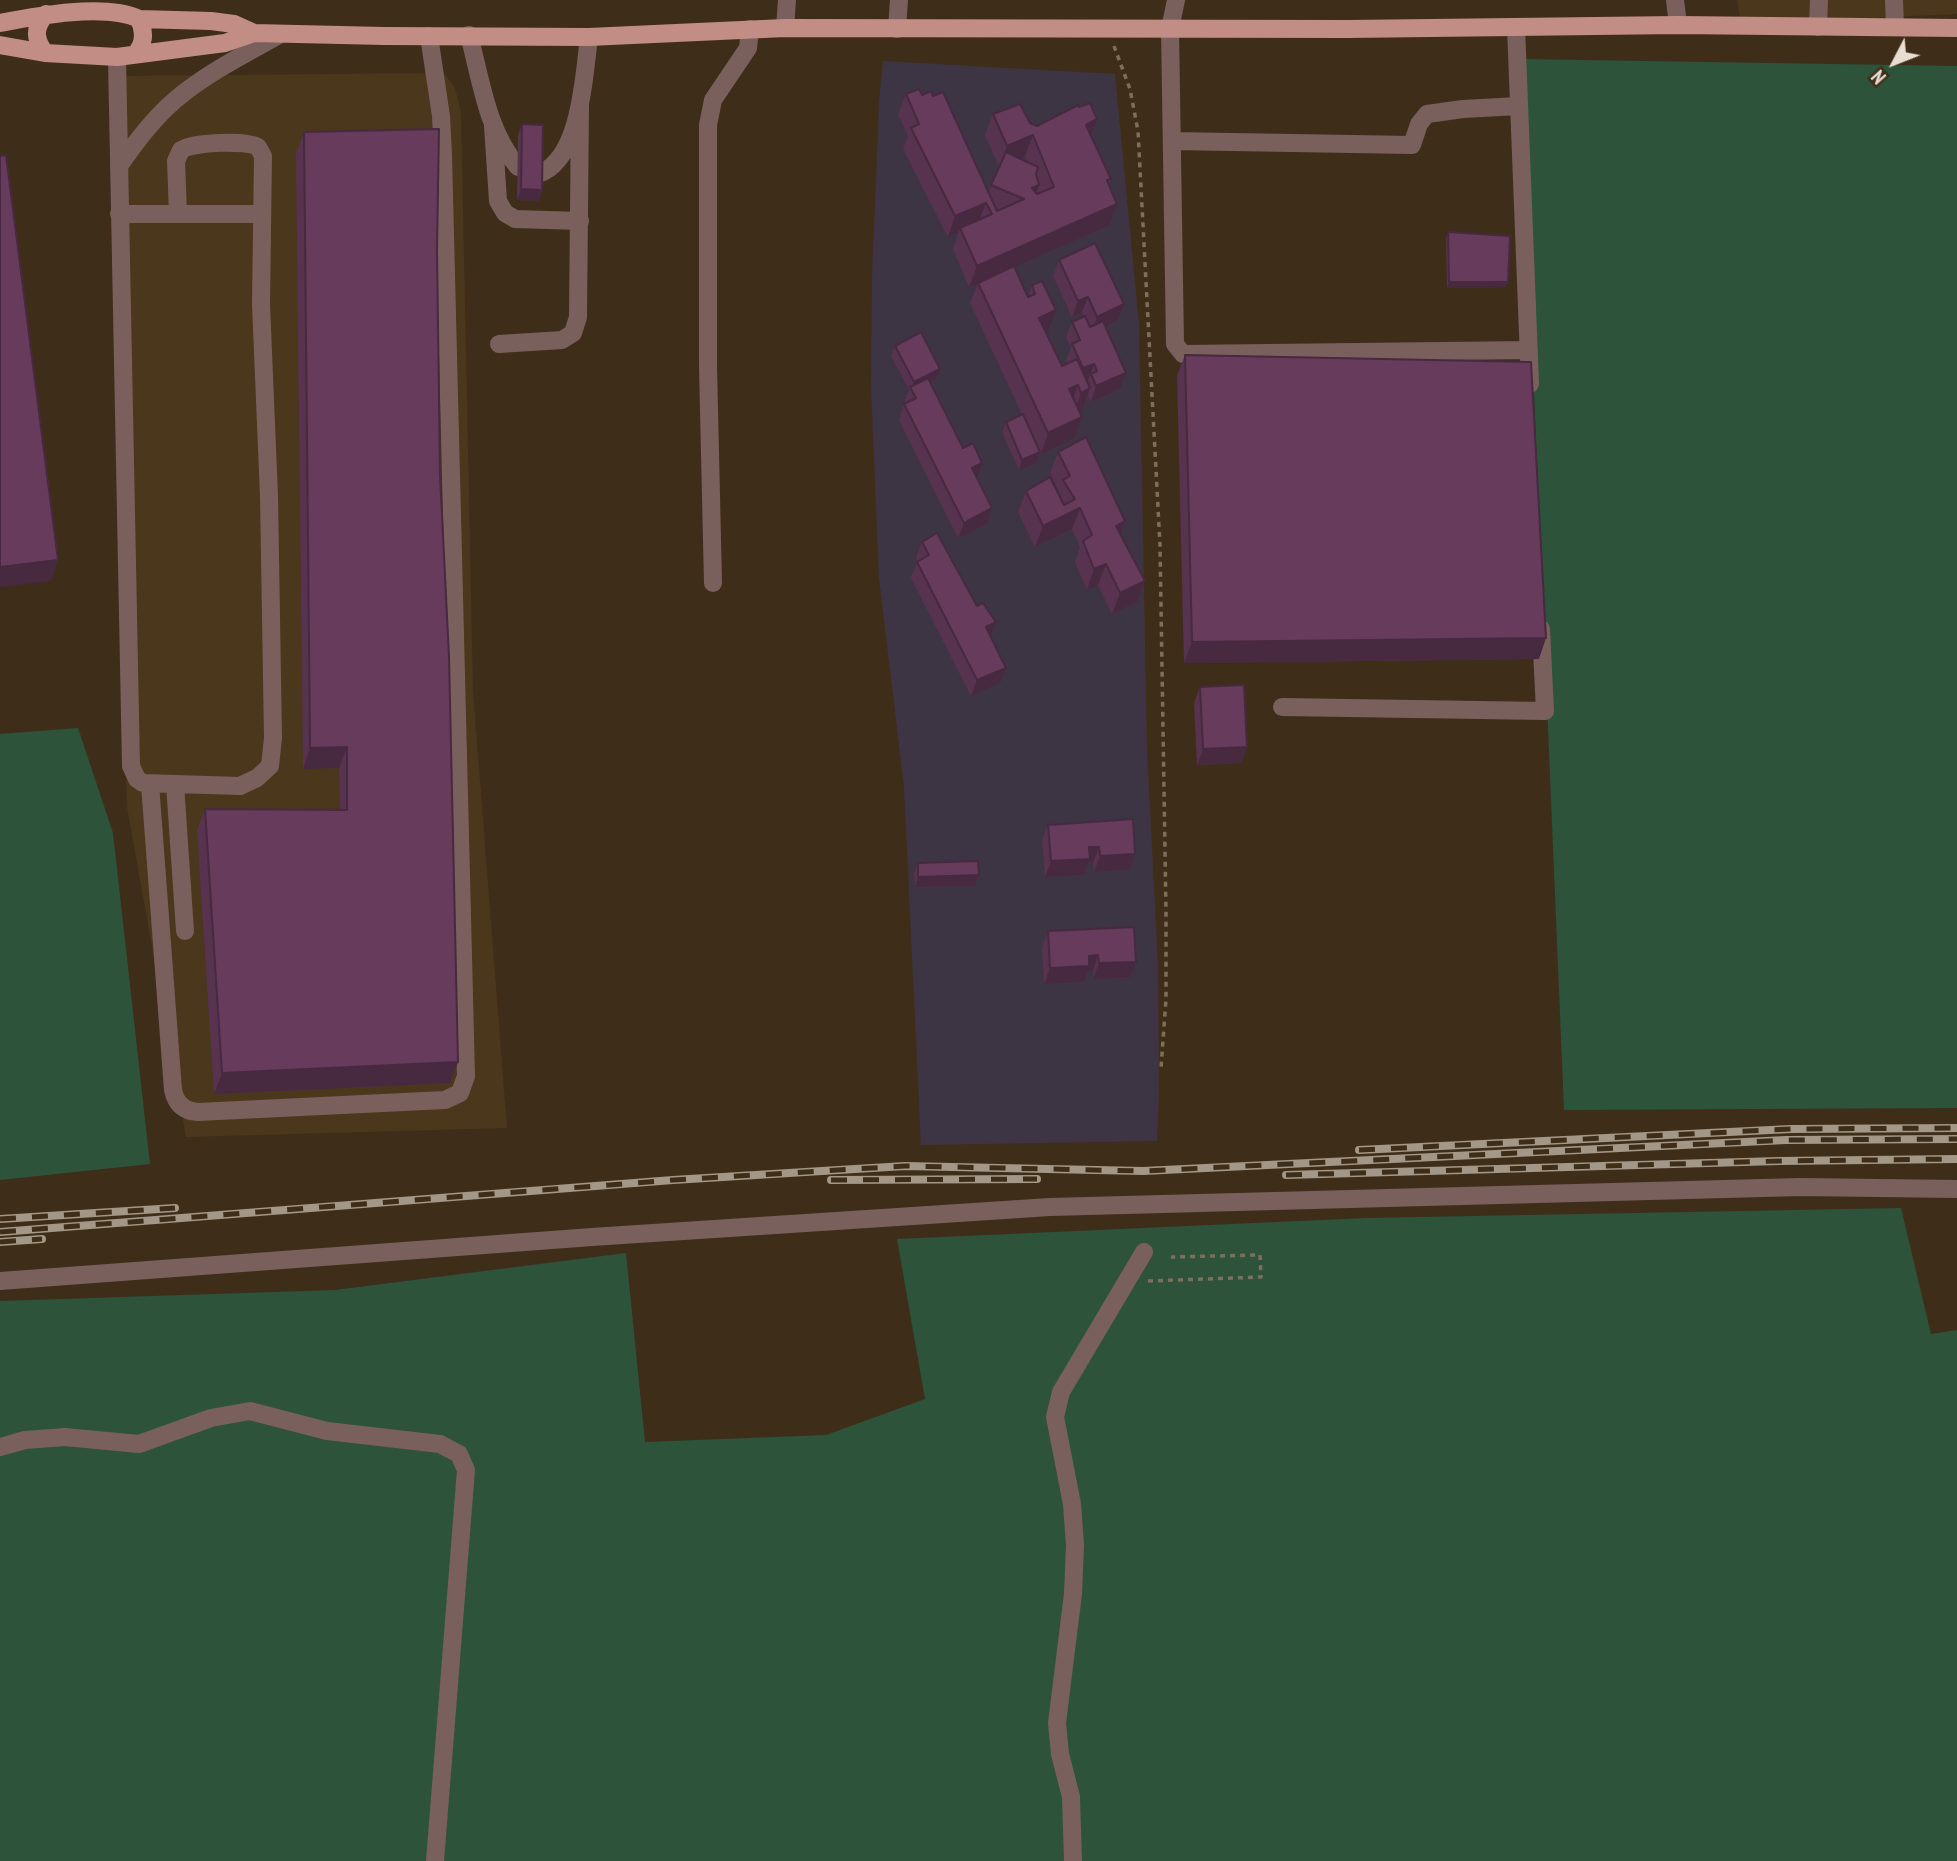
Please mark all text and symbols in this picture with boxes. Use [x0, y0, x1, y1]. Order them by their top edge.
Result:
north arrow [1859, 28, 1929, 98]
text: N [1866, 65, 1891, 89]

